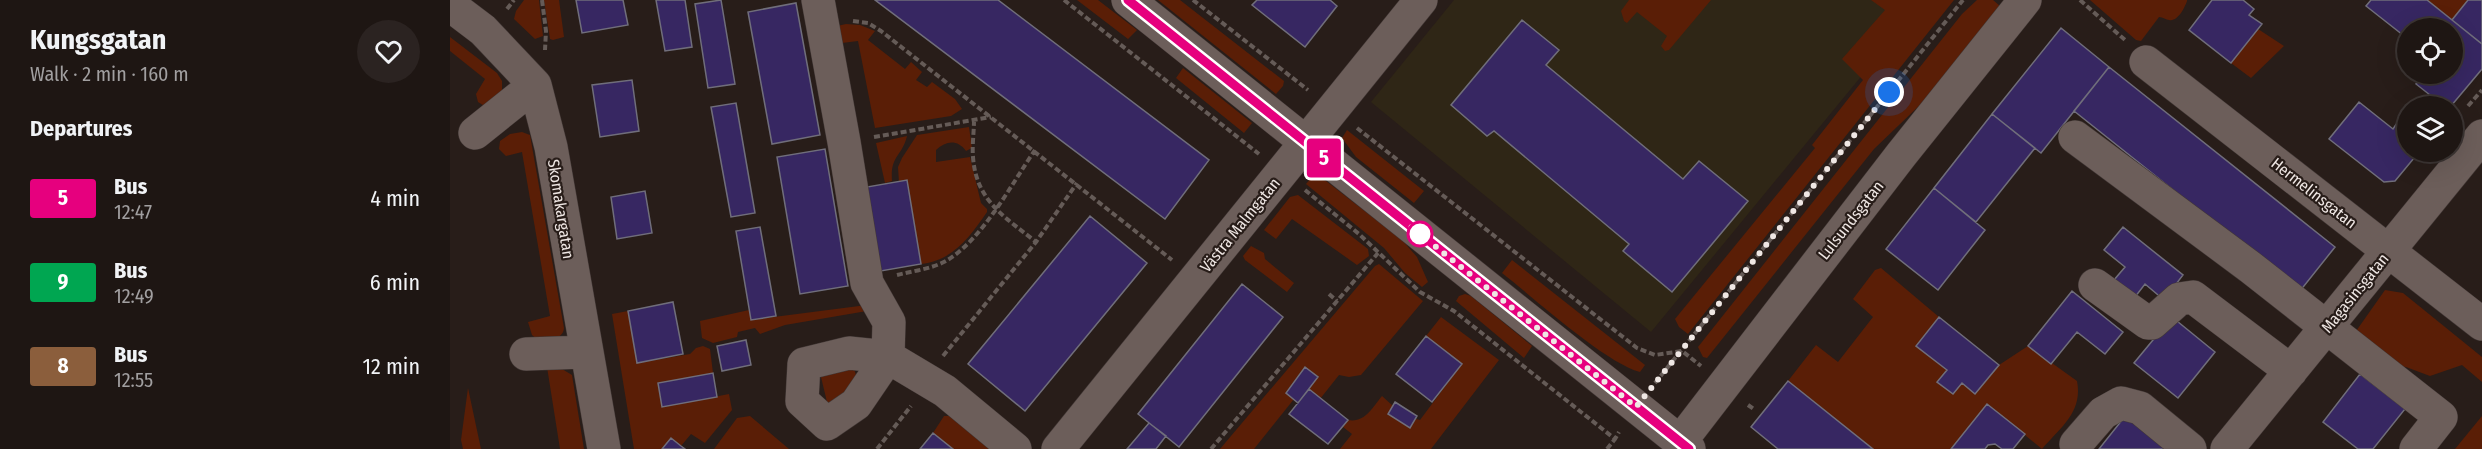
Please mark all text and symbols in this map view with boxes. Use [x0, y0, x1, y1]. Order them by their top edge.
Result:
map controls [2397, 18, 2463, 162]
button: locate [2397, 18, 2463, 84]
button: heart [357, 20, 420, 83]
text: Kungsgatan [30, 23, 166, 56]
text: Walk · 2 min · 160 m [30, 62, 189, 86]
your location [1874, 77, 1904, 107]
button: layers [2397, 96, 2463, 162]
text: Departures [30, 115, 132, 142]
line badge: 5 [1304, 138, 1344, 178]
text: 5 [1319, 145, 1329, 171]
street label: Hermelinsgatan [2267, 154, 2361, 232]
street label: Skomakargatan [544, 158, 578, 260]
text: Bus [114, 173, 147, 200]
street label: Västra Malmgatan [1196, 174, 1284, 276]
street label: Lulsundsgatan [1814, 177, 1888, 263]
text: 5 [58, 185, 68, 211]
text: 4 min [370, 185, 420, 212]
text: 12:47 [114, 200, 152, 224]
unlabelled marker [1407, 221, 1433, 247]
street label: Magasinsgatan [2317, 249, 2393, 337]
text: Bus [114, 257, 147, 284]
text: 9 [58, 269, 68, 295]
text: 6 min [370, 269, 420, 296]
text: 12:49 [114, 284, 154, 308]
text: Bus [114, 341, 147, 368]
text: 8 [57, 353, 69, 379]
text: 12 min [362, 353, 420, 380]
text: 12:55 [114, 368, 153, 392]

